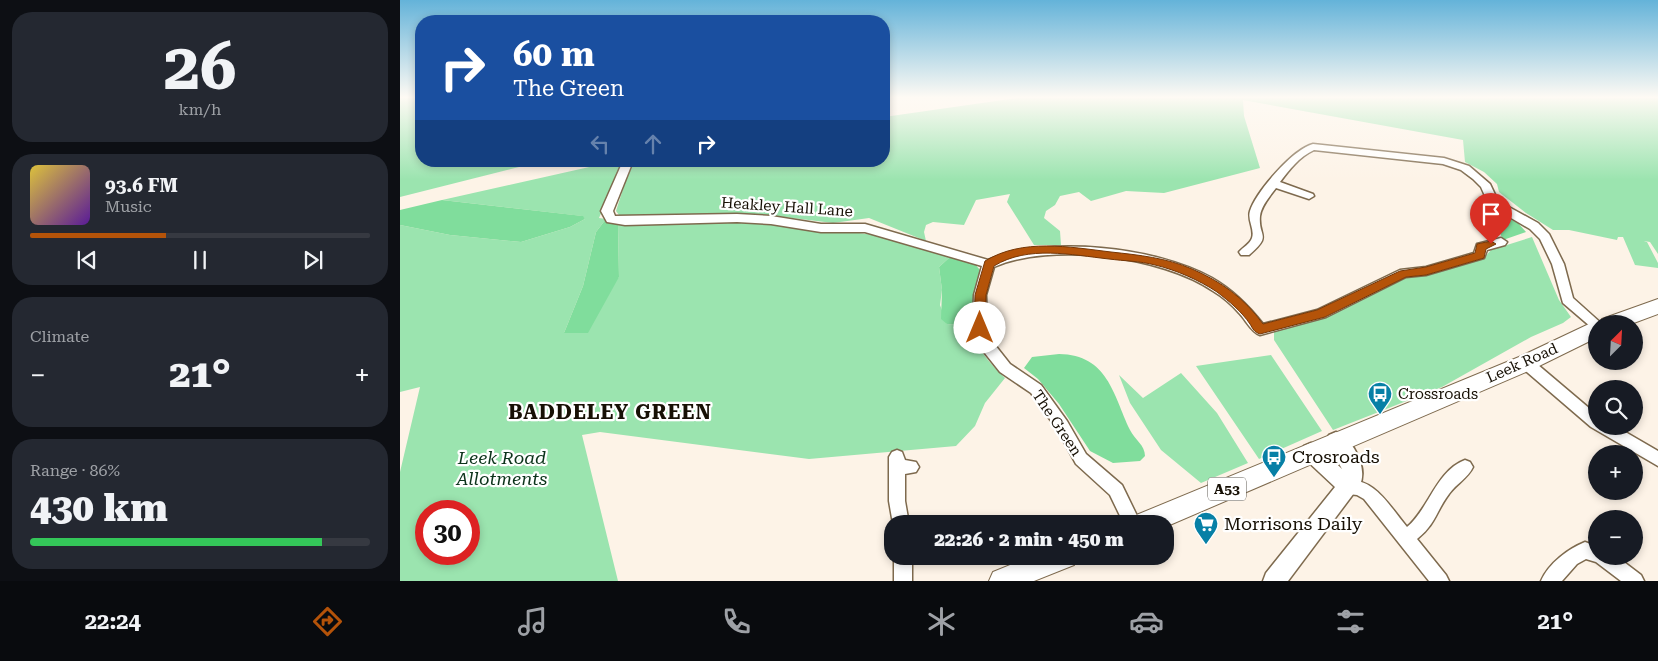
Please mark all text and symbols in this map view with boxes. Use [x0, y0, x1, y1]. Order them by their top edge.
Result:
text: 26 [164, 29, 236, 105]
text: 60 m [513, 34, 595, 75]
icon: right [430, 35, 495, 100]
text: The Green [513, 76, 624, 101]
text: km/h [179, 100, 221, 119]
icon: left [586, 130, 614, 158]
icon: ahead [639, 130, 667, 158]
icon: right [692, 130, 720, 158]
text: 93.6 FM [105, 174, 178, 197]
street label: Heakley Hall Lane [720, 193, 854, 221]
pin [1470, 193, 1512, 244]
text: Music [105, 197, 152, 216]
icon: arrive [1477, 200, 1505, 228]
icon: previous [73, 246, 101, 274]
icon: pause [186, 246, 214, 274]
icon: next [299, 246, 327, 274]
position arrow [953, 301, 1005, 353]
north arrow [1588, 315, 1642, 370]
map controls [1588, 315, 1643, 565]
text: Climate [30, 327, 89, 346]
street label: Leek Road [1484, 339, 1561, 387]
text: 21° [169, 352, 231, 396]
text: − [30, 359, 46, 392]
text: + [354, 359, 370, 392]
button: search [1588, 380, 1643, 435]
bus stop icon: Crossroads [1367, 381, 1393, 415]
place label: Crossroads [1398, 385, 1478, 403]
street label: The Green [1028, 387, 1086, 460]
district label: BADDELEY GREEN [508, 400, 712, 424]
bus stop icon: Crosroads [1261, 444, 1287, 478]
button: + [1588, 445, 1643, 500]
place label: Crosroads [1292, 446, 1380, 467]
park label: Leek Road Allotments [456, 447, 547, 489]
text: Range · 86% [30, 461, 120, 480]
road number: A53 [1208, 478, 1246, 500]
text: 430 km [30, 486, 168, 530]
speed limit sign: 30 [415, 500, 480, 565]
button: − [1588, 510, 1643, 565]
supermarket icon: Morrisons Daily [1193, 511, 1219, 545]
place label: Morrisons Daily [1224, 513, 1363, 534]
text: 22:26 · 2 min · 450 m [934, 528, 1124, 551]
icon: directions [310, 604, 345, 639]
icon: music [515, 604, 550, 639]
icon: phone [719, 604, 754, 639]
icon: climate [924, 604, 959, 639]
icon: car [1129, 604, 1164, 639]
icon: filters [1333, 604, 1368, 639]
text: 22:24 [85, 609, 141, 634]
text: 21° [1538, 609, 1573, 634]

